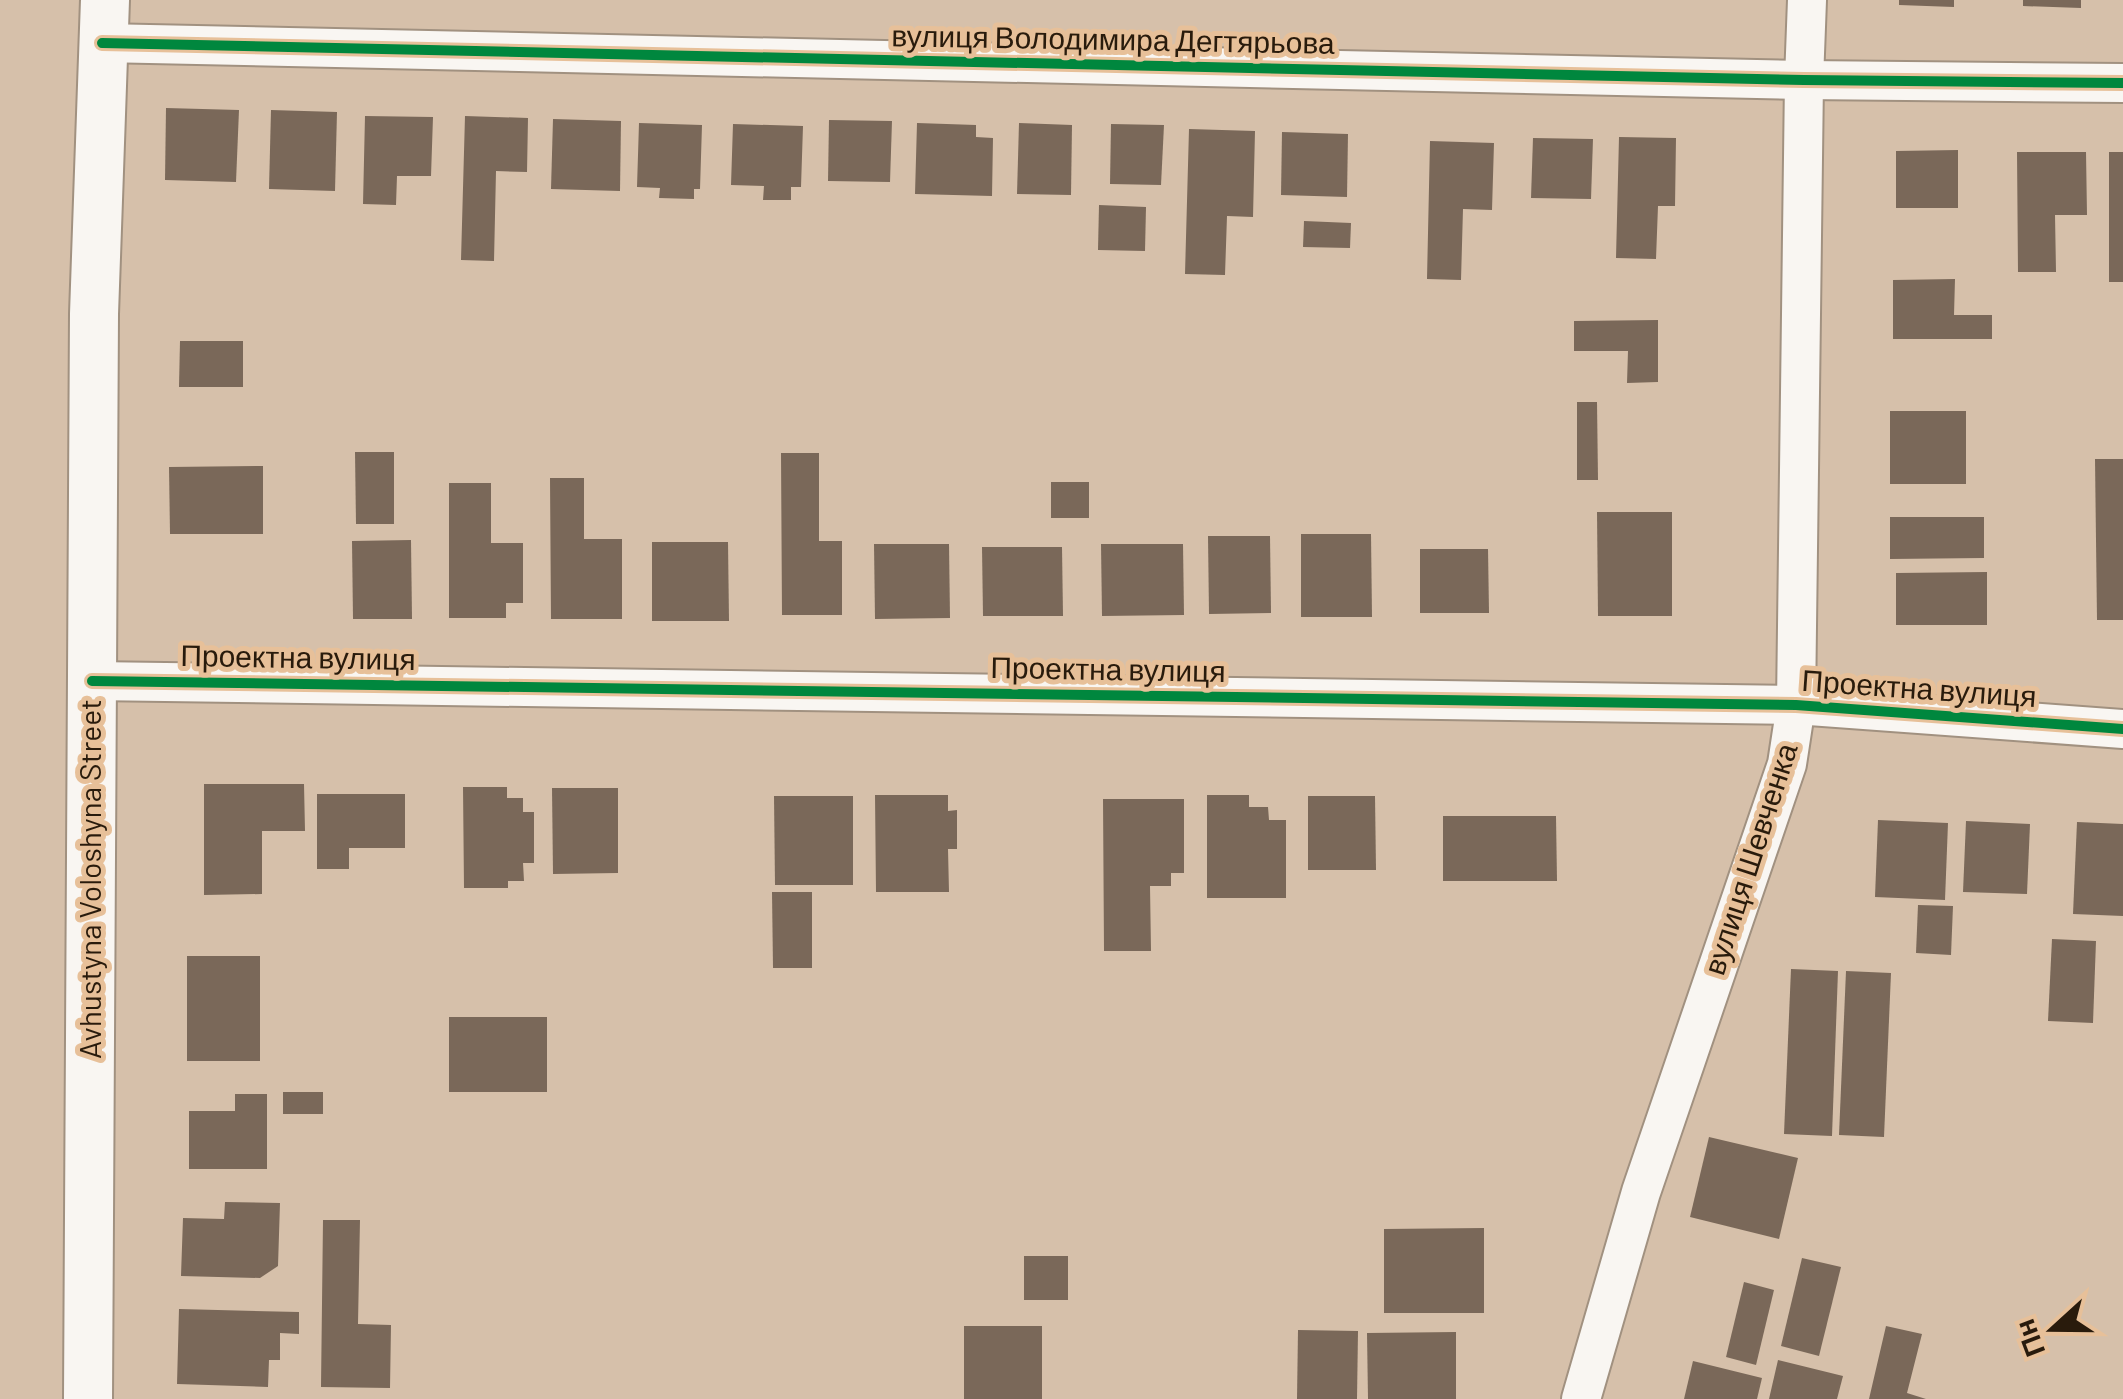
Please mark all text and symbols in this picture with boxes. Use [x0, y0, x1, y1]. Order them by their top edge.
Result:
street label: вулиця Володимира Дегтярьова [891, 16, 1335, 60]
street label: Проектна вулиця [180, 636, 416, 676]
street label: Проектна вулиця [990, 648, 1226, 688]
street label: Проектна вулиця [1800, 661, 2038, 713]
street label: Avhustyna Voloshyna Street [71, 699, 107, 1059]
street label: вулиця Шевченка [1695, 738, 1804, 979]
north arrow [2003, 1279, 2103, 1379]
text: Пн [2006, 1315, 2051, 1362]

